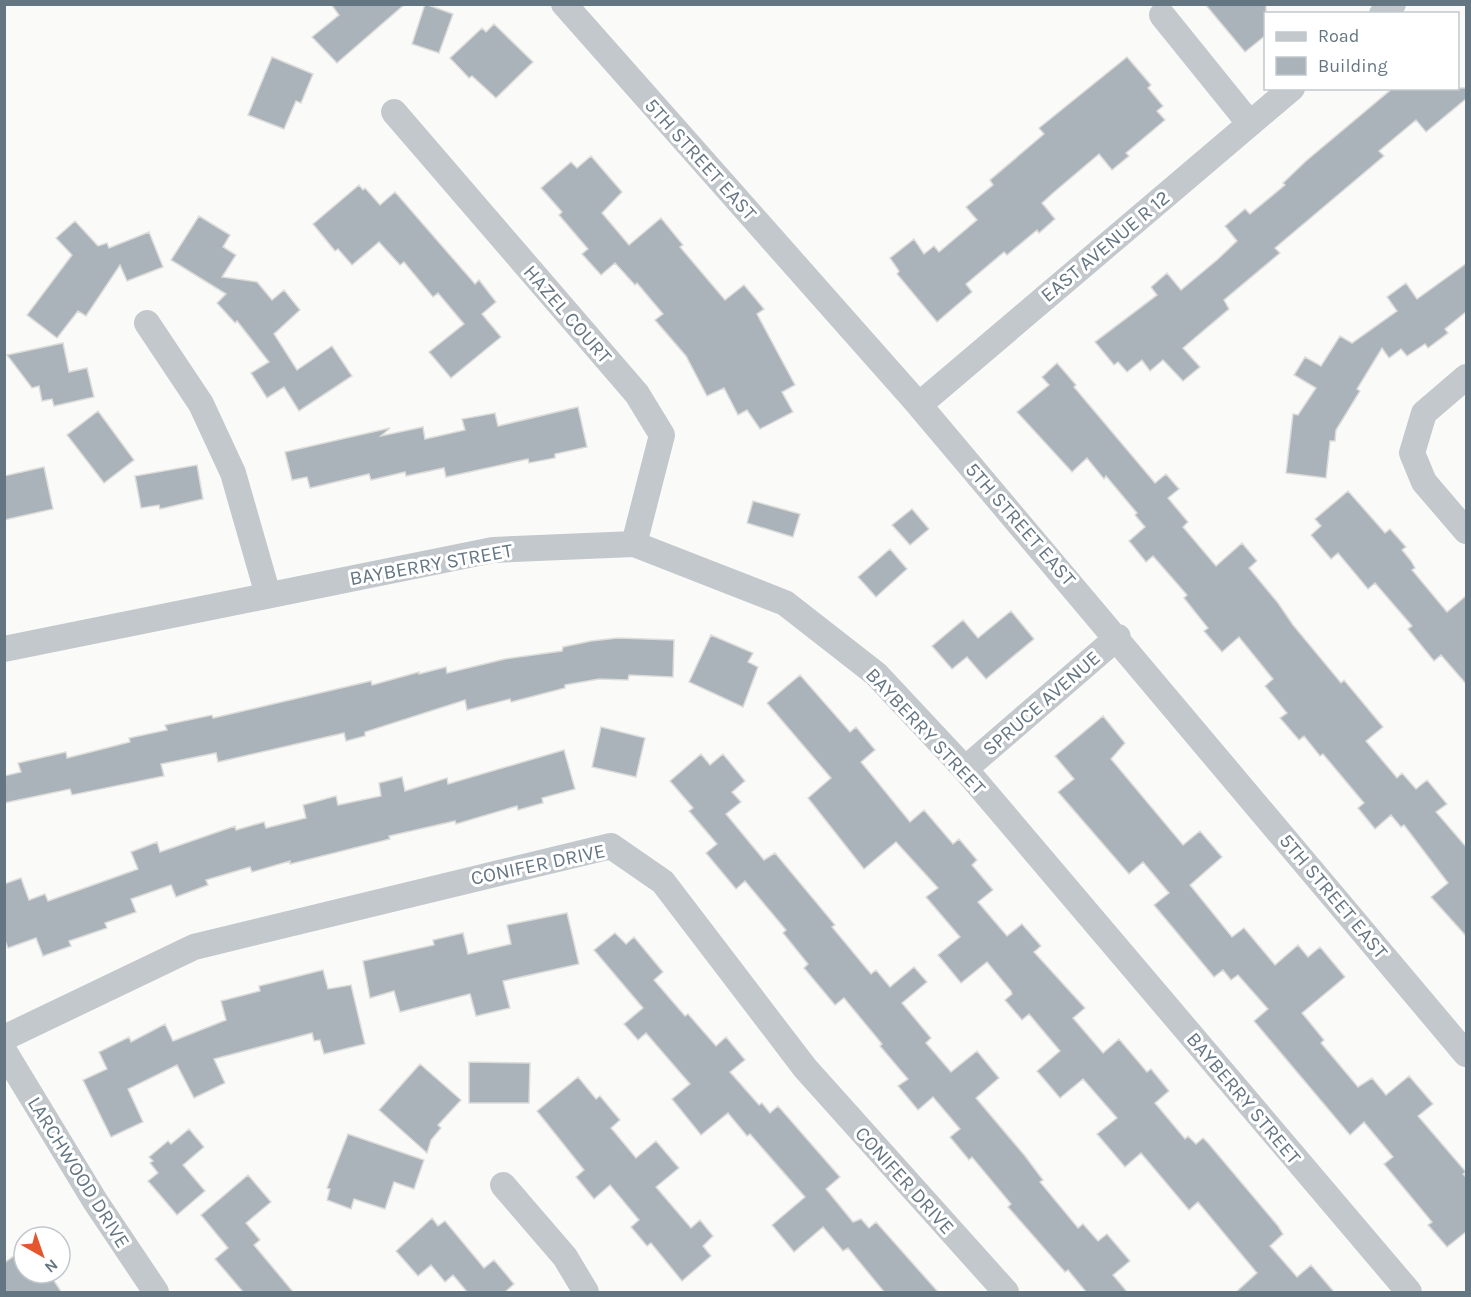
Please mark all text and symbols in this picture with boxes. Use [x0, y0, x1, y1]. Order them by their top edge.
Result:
legend [1264, 12, 1459, 90]
text: Road [1318, 25, 1359, 47]
text: Building [1318, 55, 1388, 77]
street label: 5TH STREET EAST [640, 94, 761, 225]
street label: EAST AVENUE R 12 [1036, 186, 1174, 307]
street label: HAZEL COURT [519, 261, 616, 368]
street label: 5TH STREET EAST [961, 458, 1080, 591]
street label: BAYBERRY STREET [348, 539, 514, 590]
street label: SPRUCE AVENUE [978, 646, 1105, 761]
street label: BAYBERRY STREET [861, 663, 990, 800]
street label: 5TH STREET EAST [1275, 829, 1393, 963]
street label: CONIFER DRIVE [469, 839, 607, 890]
street label: BAYBERRY STREET [1182, 1028, 1305, 1169]
street label: LARCHWOOD DRIVE [23, 1092, 134, 1252]
street label: CONIFER DRIVE [850, 1122, 959, 1239]
north arrow [12, 1225, 72, 1285]
text: N [41, 1255, 62, 1277]

